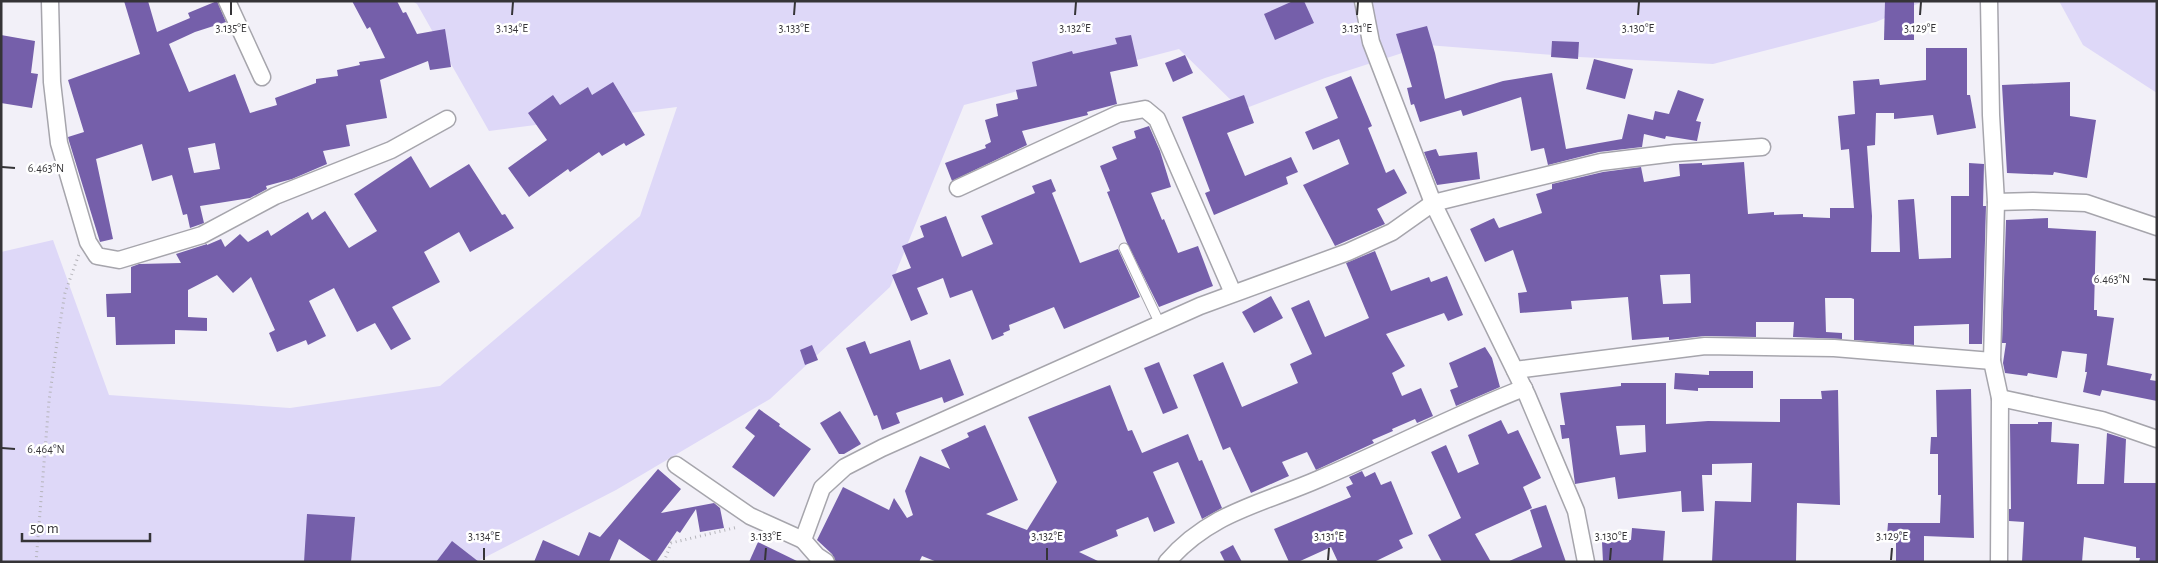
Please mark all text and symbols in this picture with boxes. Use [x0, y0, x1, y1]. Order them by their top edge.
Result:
text: 3.135°E [215, 22, 247, 34]
text: 3.134°E [496, 22, 528, 34]
text: 3.133°E [778, 22, 810, 34]
text: 3.132°E [1059, 22, 1091, 34]
text: 3.131°E [1342, 22, 1372, 34]
text: 3.130°E [1622, 22, 1654, 34]
text: 3.129°E [1904, 22, 1936, 34]
text: 6.463°N [28, 162, 64, 174]
text: 6.463°N [2094, 273, 2130, 285]
text: 6.464°N [27, 443, 65, 455]
scale bar [22, 510, 150, 542]
text: 50 m [30, 521, 59, 536]
text: 3.134°E [468, 530, 500, 542]
text: 3.133°E [750, 530, 782, 542]
text: 3.132°E [1031, 530, 1063, 542]
text: 3.131°E [1314, 530, 1344, 542]
text: 3.130°E [1595, 530, 1627, 542]
text: 3.129°E [1876, 530, 1908, 542]

